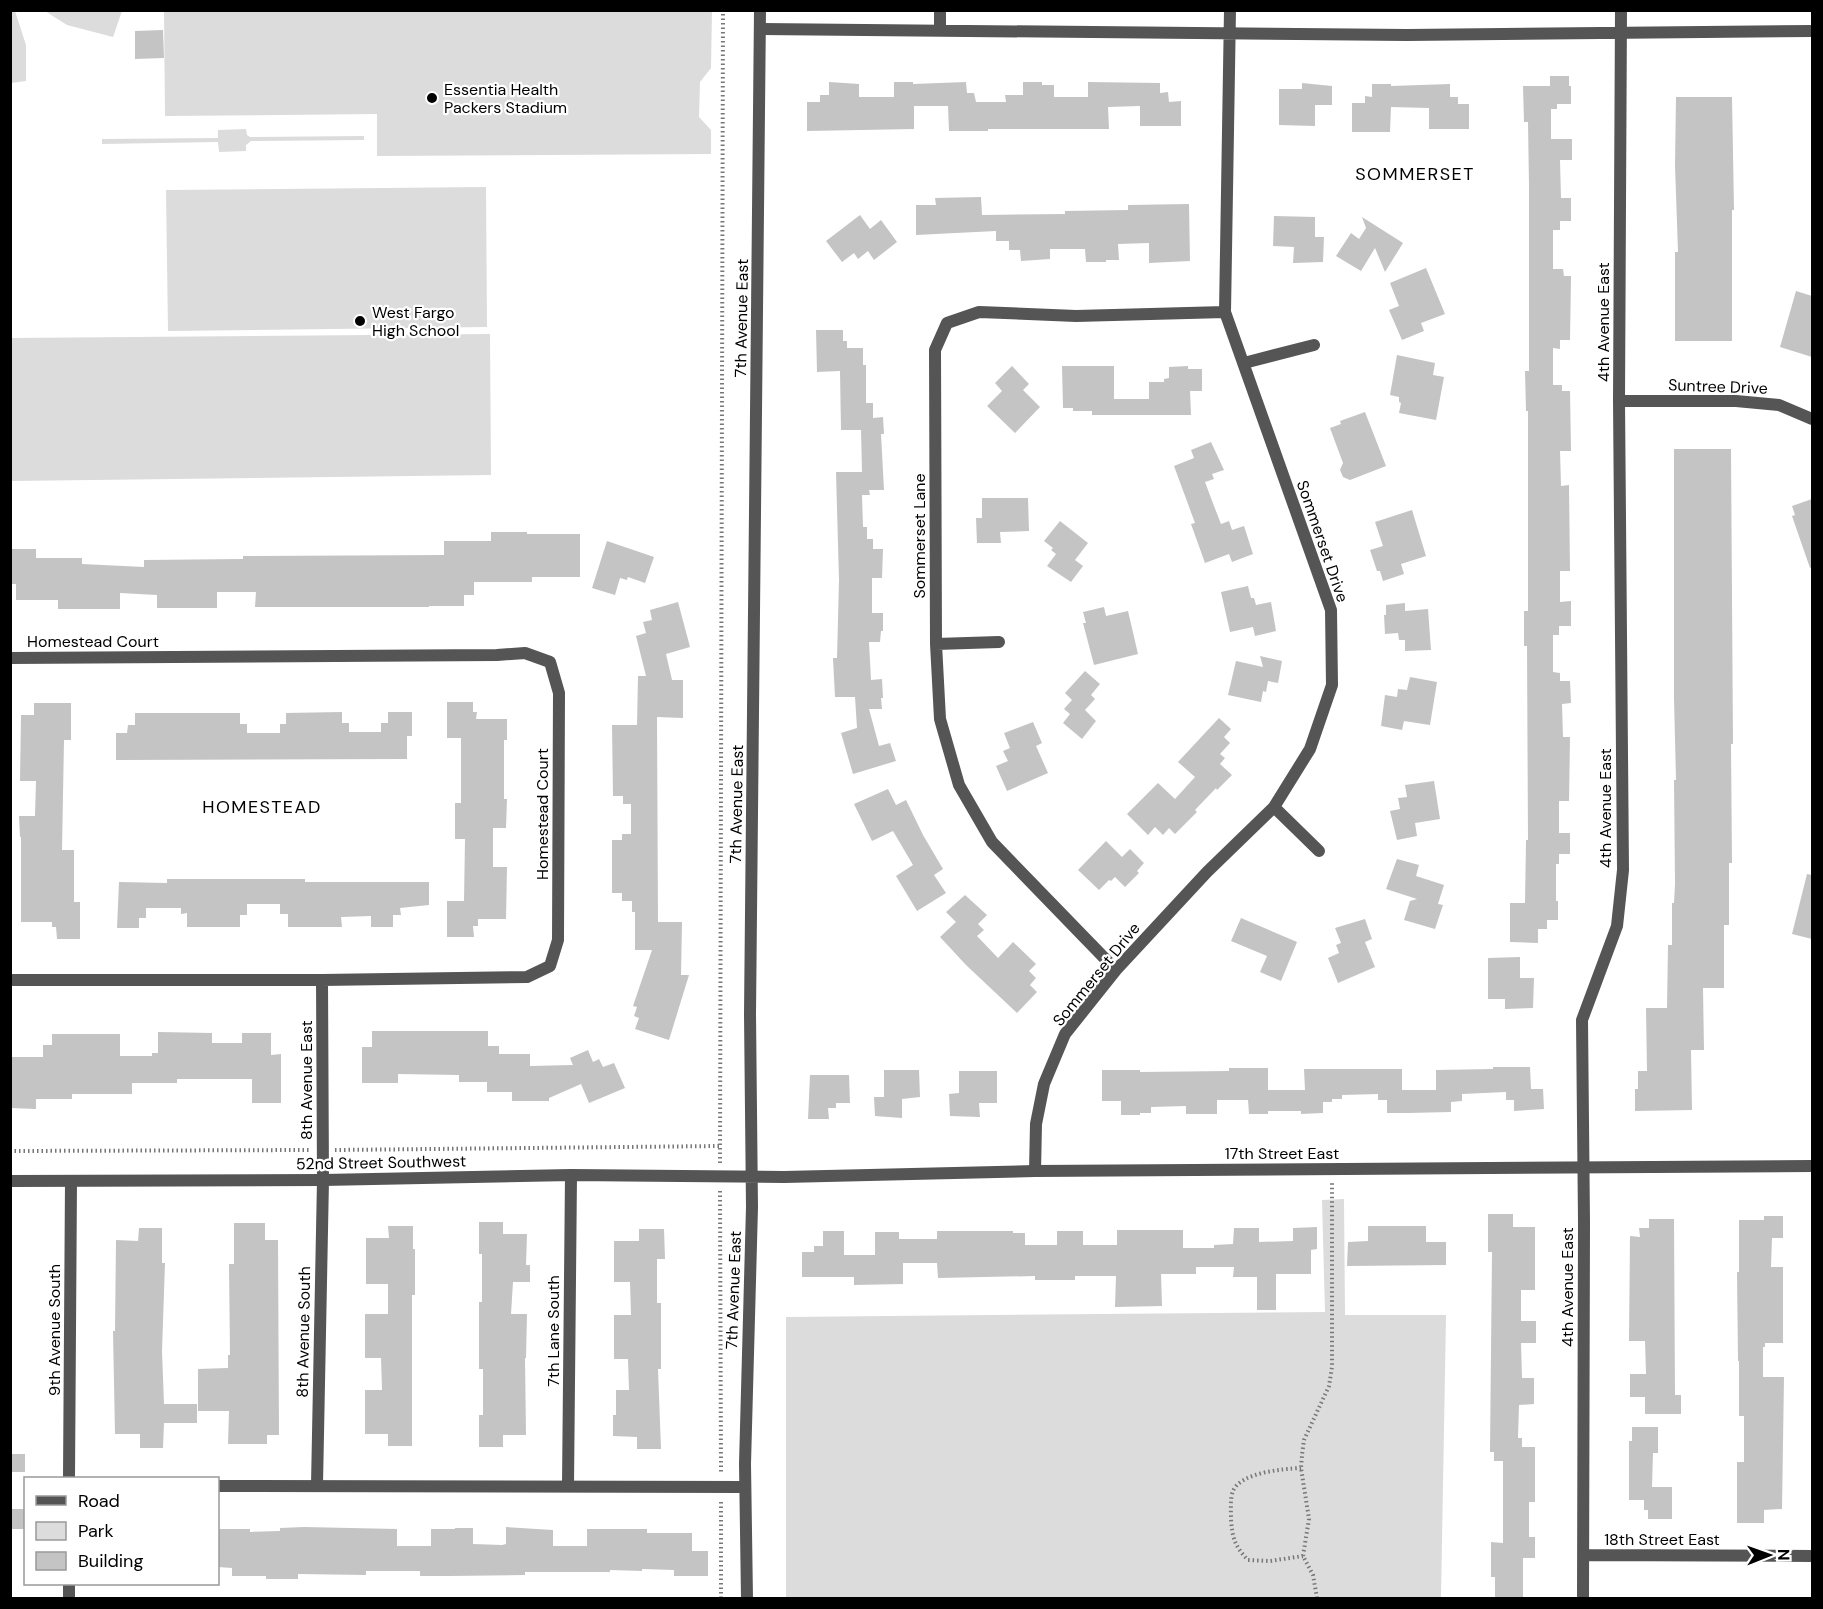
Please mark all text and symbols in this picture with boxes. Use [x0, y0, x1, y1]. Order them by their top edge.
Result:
place label: Essentia Health Packers Stadium [444, 79, 567, 118]
marker: Essentia Health Packers Stadium [425, 91, 439, 105]
district label: SOMMERSET [1355, 162, 1475, 186]
street label: 7th Avenue East [730, 259, 753, 377]
street label: 4th Avenue East [1593, 262, 1614, 382]
place label: West Fargo High School [372, 302, 459, 341]
marker: West Fargo High School [353, 314, 367, 328]
street label: Suntree Drive [1668, 374, 1768, 399]
street label: Sommerset Lane [909, 473, 930, 599]
street label: Sommerset Drive [1292, 477, 1353, 605]
street label: Homestead Court [27, 631, 159, 652]
street label: 7th Avenue East [725, 745, 748, 863]
street label: Homestead Court [532, 748, 553, 880]
street label: 4th Avenue East [1595, 748, 1616, 868]
district label: HOMESTEAD [202, 795, 322, 819]
street label: Sommerset Drive [1048, 918, 1145, 1030]
street label: 8th Avenue East [296, 1020, 317, 1140]
street label: 17th Street East [1225, 1143, 1339, 1164]
street label: 52nd Street Southwest [296, 1151, 466, 1174]
street label: 4th Avenue East [1557, 1227, 1578, 1347]
street label: 7th Avenue East [721, 1230, 746, 1350]
street label: 9th Avenue South [44, 1264, 65, 1396]
street label: 8th Avenue South [292, 1266, 315, 1398]
street label: 7th Lane South [543, 1275, 564, 1387]
legend [24, 1477, 219, 1585]
text: Road [78, 1489, 120, 1513]
text: Park [78, 1519, 114, 1543]
north arrow [1739, 1525, 1799, 1585]
street label: 18th Street East [1604, 1529, 1720, 1550]
text: Building [78, 1549, 143, 1573]
text: N [1773, 1549, 1794, 1561]

